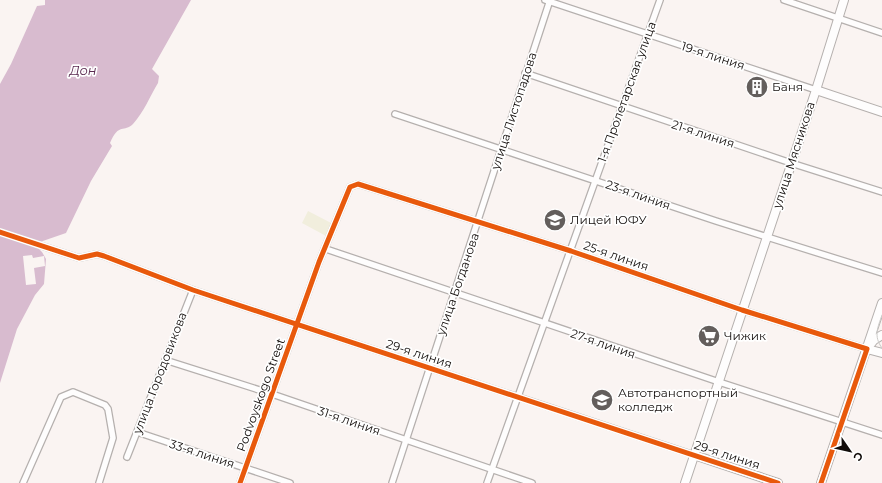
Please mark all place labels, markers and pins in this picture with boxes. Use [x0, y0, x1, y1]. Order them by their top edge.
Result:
building icon: Баня [744, 74, 770, 100]
place label: Баня [772, 79, 803, 94]
school or university icon: Лицей ЮФУ [542, 207, 568, 233]
place label: Лицей ЮФУ [570, 212, 648, 227]
supermarket icon: Чижик [696, 323, 722, 349]
place label: Чижик [724, 328, 766, 343]
place label: Автотранспортный колледж [618, 385, 738, 414]
school or university icon: Автотранспортный колледж [589, 387, 615, 413]

